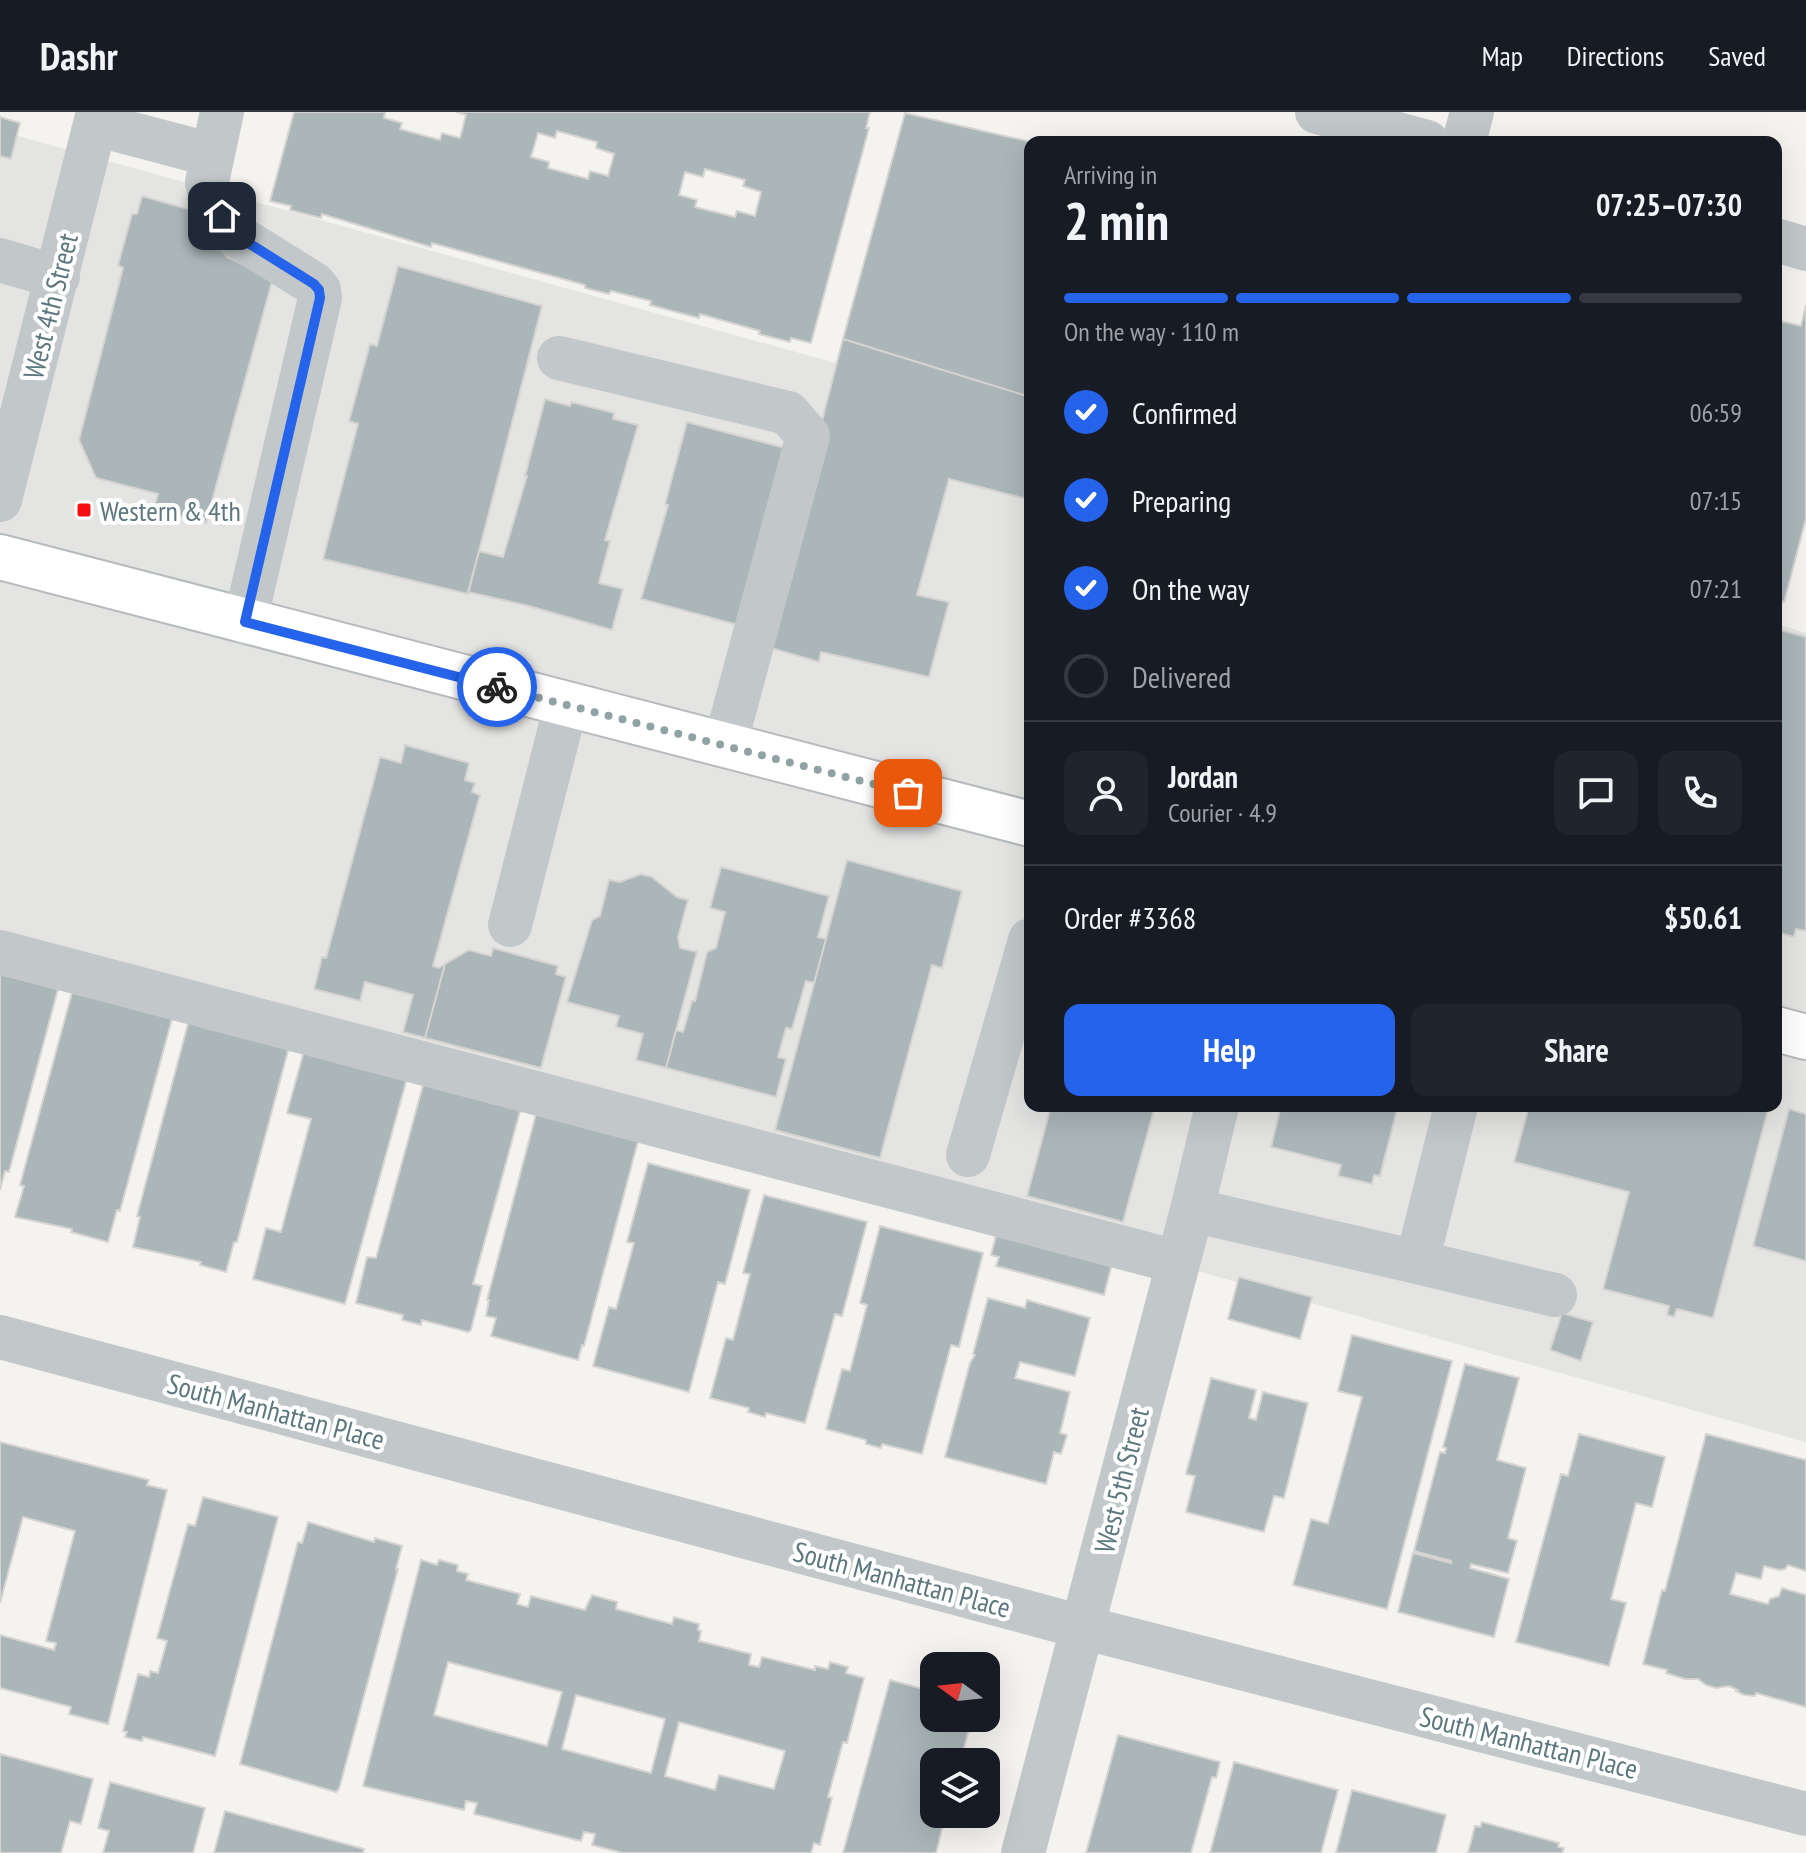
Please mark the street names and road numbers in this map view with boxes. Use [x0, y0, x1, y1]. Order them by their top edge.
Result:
street label: West 4th Street [14, 229, 86, 383]
street label: South Manhattan Place [163, 1364, 389, 1458]
street label: West 5th Street [1085, 1403, 1157, 1557]
street label: South Manhattan Place [789, 1532, 1015, 1626]
street label: South Manhattan Place [1416, 1697, 1642, 1787]

